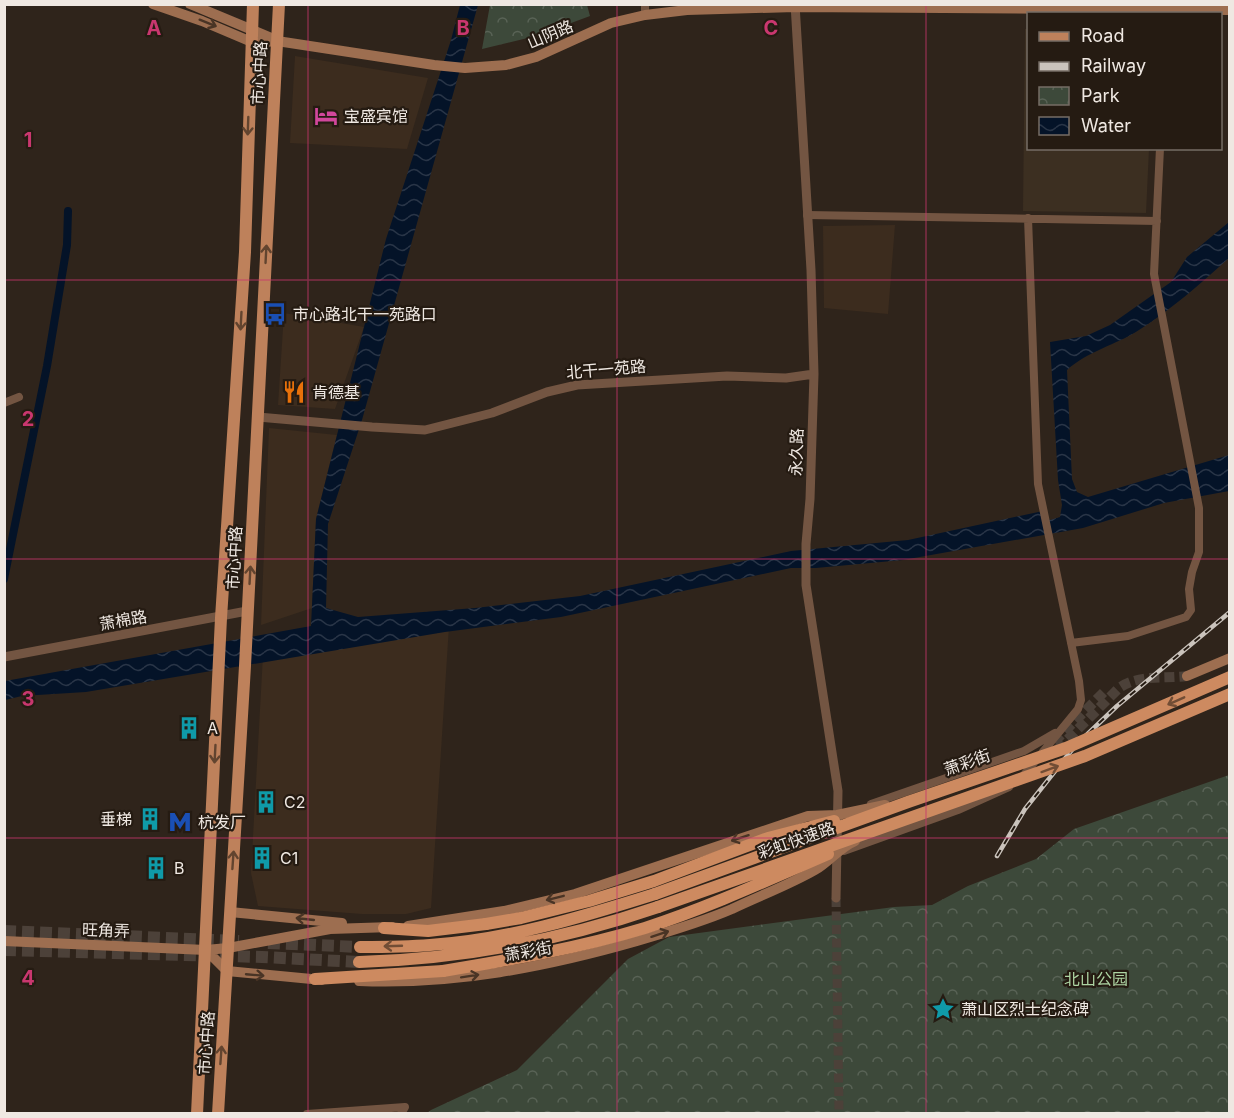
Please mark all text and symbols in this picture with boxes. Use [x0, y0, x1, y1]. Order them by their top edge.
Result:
legend [1027, 12, 1222, 150]
street label: 山阴路 [524, 15, 576, 53]
text: A [147, 16, 162, 40]
text: B [456, 16, 470, 40]
text: C [764, 16, 778, 40]
one-way arrow [198, 19, 217, 30]
text: Road [1081, 25, 1124, 46]
street label: 市心中路 [247, 41, 271, 105]
text: Railway [1081, 55, 1146, 76]
text: Park [1081, 85, 1120, 106]
hotel icon: 宝盛宾馆 [313, 103, 339, 129]
place label: 宝盛宾馆 [344, 106, 408, 126]
one-way arrow [242, 115, 254, 135]
text: Water [1081, 115, 1131, 136]
text: 1 [24, 128, 32, 152]
one-way arrow [261, 245, 272, 265]
bus stop icon: 市心路北干一苑路口 [262, 301, 288, 327]
place label: 市心路北干一苑路口 [293, 304, 437, 324]
one-way arrow [235, 310, 246, 330]
street label: 北干一苑路 [565, 356, 647, 382]
restaurant icon: 肯德基 [281, 379, 307, 405]
place label: 肯德基 [312, 382, 360, 402]
text: 2 [22, 407, 34, 431]
street label: 永久路 [785, 428, 807, 476]
street label: 市心中路 [222, 526, 246, 590]
one-way arrow [244, 565, 255, 585]
street label: 萧棉路 [98, 606, 148, 634]
text: 3 [22, 687, 34, 711]
one-way arrow [1168, 696, 1186, 707]
building icon: A [176, 715, 202, 741]
place label: A [207, 718, 218, 738]
one-way arrow [210, 743, 221, 763]
street label: 萧彩街 [941, 745, 993, 779]
one-way arrow [1040, 763, 1059, 774]
building icon: C2 [253, 789, 279, 815]
place label: C2 [284, 792, 305, 812]
building icon: 垂梯 [137, 806, 163, 832]
place label: 垂梯 [100, 809, 132, 829]
metro station icon: 杭发厂 [167, 809, 193, 835]
place label: 杭发厂 [198, 812, 246, 832]
street label: 彩虹快速路 [755, 818, 837, 862]
one-way arrow [731, 833, 750, 844]
building icon: C1 [249, 845, 275, 871]
place label: C1 [280, 848, 298, 868]
one-way arrow [228, 851, 239, 871]
building icon: B [143, 855, 169, 881]
place label: B [174, 858, 184, 878]
one-way arrow [546, 893, 565, 905]
one-way arrow [295, 914, 315, 925]
street label: 旺角弄 [82, 919, 130, 941]
one-way arrow [650, 927, 669, 938]
street label: 萧彩街 [503, 937, 553, 965]
one-way arrow [383, 941, 403, 952]
text: 4 [21, 966, 35, 990]
park label: 北山公园 [1064, 969, 1128, 989]
one-way arrow [244, 970, 264, 981]
one-way arrow [460, 971, 480, 982]
place icon: 萧山区烈士纪念碑 [930, 996, 956, 1022]
place label: 萧山区烈士纪念碑 [961, 999, 1089, 1019]
street label: 市心中路 [194, 1010, 218, 1076]
one-way arrow [216, 1046, 227, 1066]

